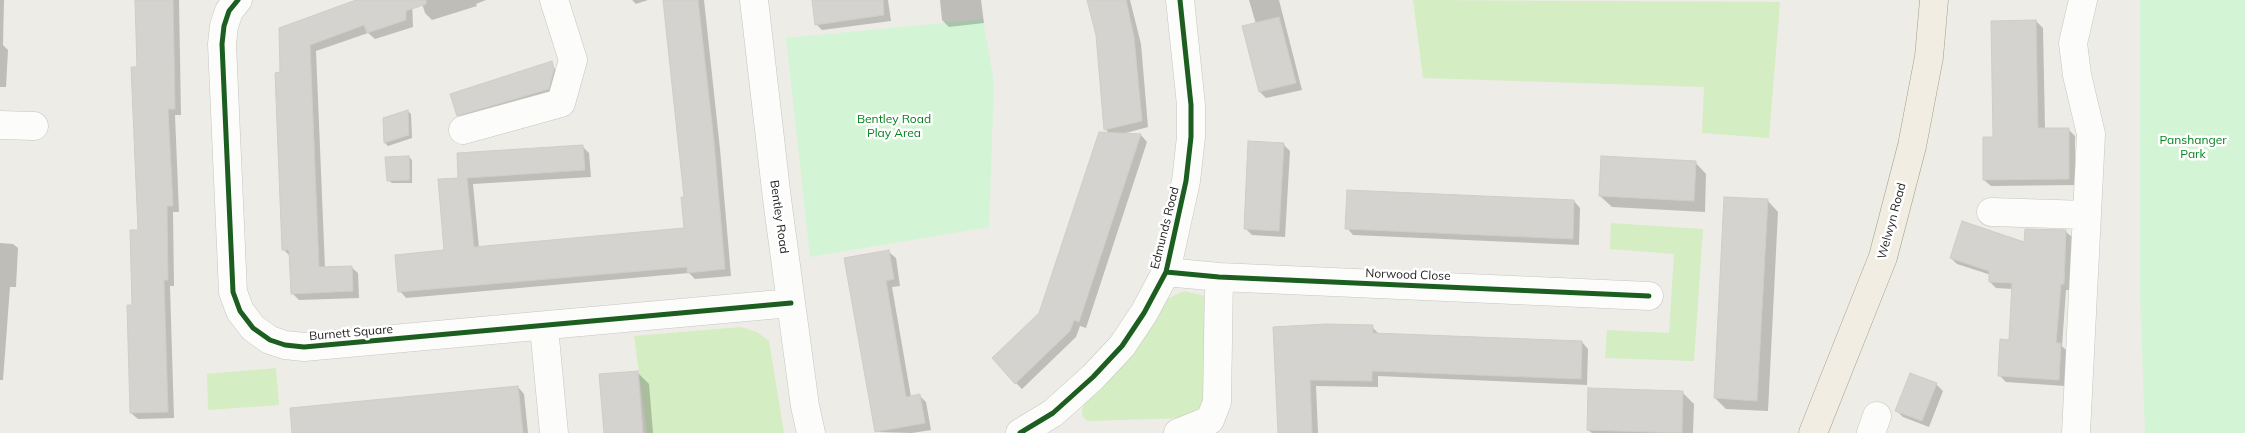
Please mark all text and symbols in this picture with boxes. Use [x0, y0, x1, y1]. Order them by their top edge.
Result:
park label: Bentley Road Play Area [857, 112, 931, 140]
park label: Panshanger Park [2159, 133, 2227, 161]
street label: Bentley Road [767, 179, 791, 255]
street label: Welwyn Road [1875, 181, 1909, 261]
street label: Edmunds Road [1148, 185, 1182, 271]
street label: Norwood Close [1365, 266, 1451, 284]
street label: Burnett Square [309, 322, 393, 344]

